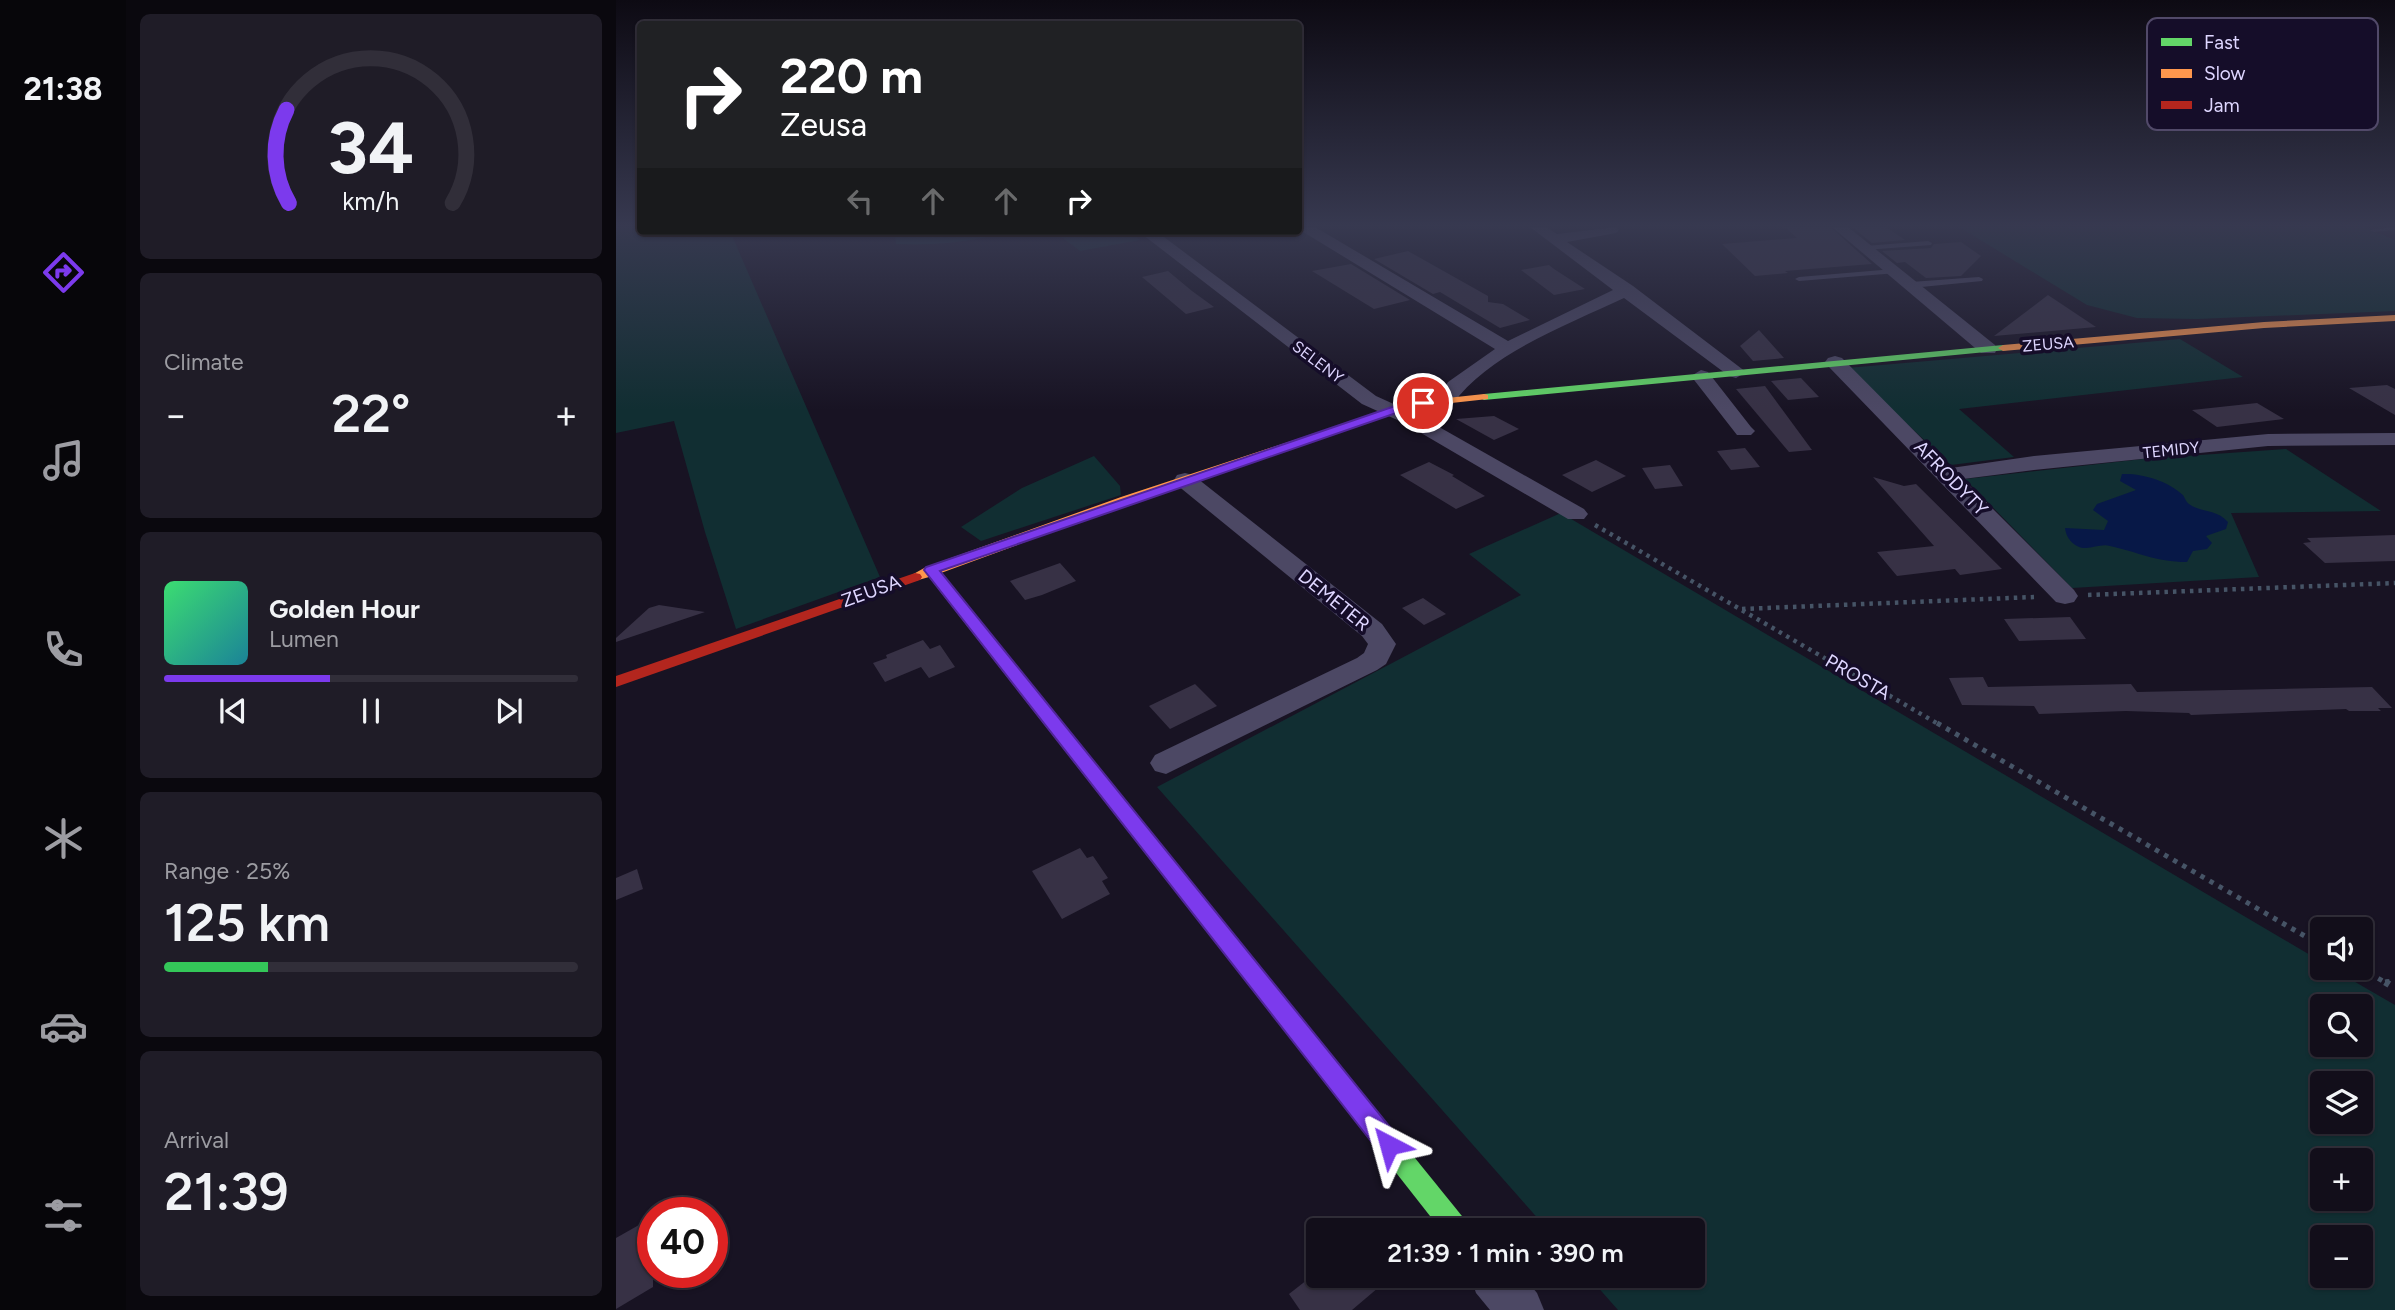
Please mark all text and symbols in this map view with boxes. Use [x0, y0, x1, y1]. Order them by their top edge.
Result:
legend [2147, 18, 2378, 130]
text: Fast [2204, 31, 2240, 54]
text: 220 m [780, 46, 923, 105]
icon: right [665, 49, 756, 140]
text: Slow [2204, 62, 2246, 85]
text: 21:38 [23, 70, 103, 108]
text: Jam [2204, 94, 2240, 117]
text: 34 [328, 104, 414, 191]
text: Zeusa [780, 106, 867, 144]
icon: left [841, 182, 879, 220]
icon: ahead [914, 182, 952, 220]
icon: ahead [987, 182, 1025, 220]
icon: right [1060, 182, 1098, 220]
text: km/h [342, 185, 400, 215]
icon: directions [39, 248, 88, 297]
street label: ZEUSA [2021, 332, 2075, 356]
street label: SELENY [1289, 337, 1348, 388]
text: Climate [164, 348, 243, 376]
pin [1393, 373, 1453, 433]
text: 22° [332, 383, 410, 445]
icon: arrive [1404, 384, 1442, 422]
text: − [164, 392, 188, 438]
text: + [554, 392, 578, 438]
street label: AFRODYTY [1909, 435, 1993, 521]
icon: music [39, 436, 88, 485]
street label: TEMIDY [2142, 438, 2201, 462]
street label: DEMETER [1294, 564, 1374, 636]
street label: ZEUSA [838, 570, 904, 612]
text: Golden Hour [269, 593, 420, 625]
icon: phone [39, 625, 88, 674]
text: Lumen [269, 625, 339, 653]
street label: PROSTA [1821, 649, 1895, 705]
icon: previous [214, 692, 252, 730]
icon: pause [352, 692, 390, 730]
icon: next [490, 692, 528, 730]
icon: climate [39, 814, 88, 863]
text: Range · 25% [164, 857, 290, 885]
text: 125 km [164, 892, 330, 954]
map controls [2310, 917, 2373, 1288]
button: sound [2310, 917, 2373, 980]
button: search [2310, 994, 2373, 1057]
icon: car [39, 1002, 88, 1051]
button: layers [2310, 1071, 2373, 1134]
position arrow [1352, 1108, 1426, 1182]
text: Arrival [164, 1126, 229, 1154]
button: + [2310, 1148, 2373, 1211]
text: 21:39 [164, 1161, 289, 1223]
icon: filters [39, 1191, 88, 1240]
speed limit sign: 40 [637, 1197, 728, 1288]
button: − [2310, 1225, 2373, 1288]
text: 21:39 · 1 min · 390 m [1387, 1237, 1624, 1269]

